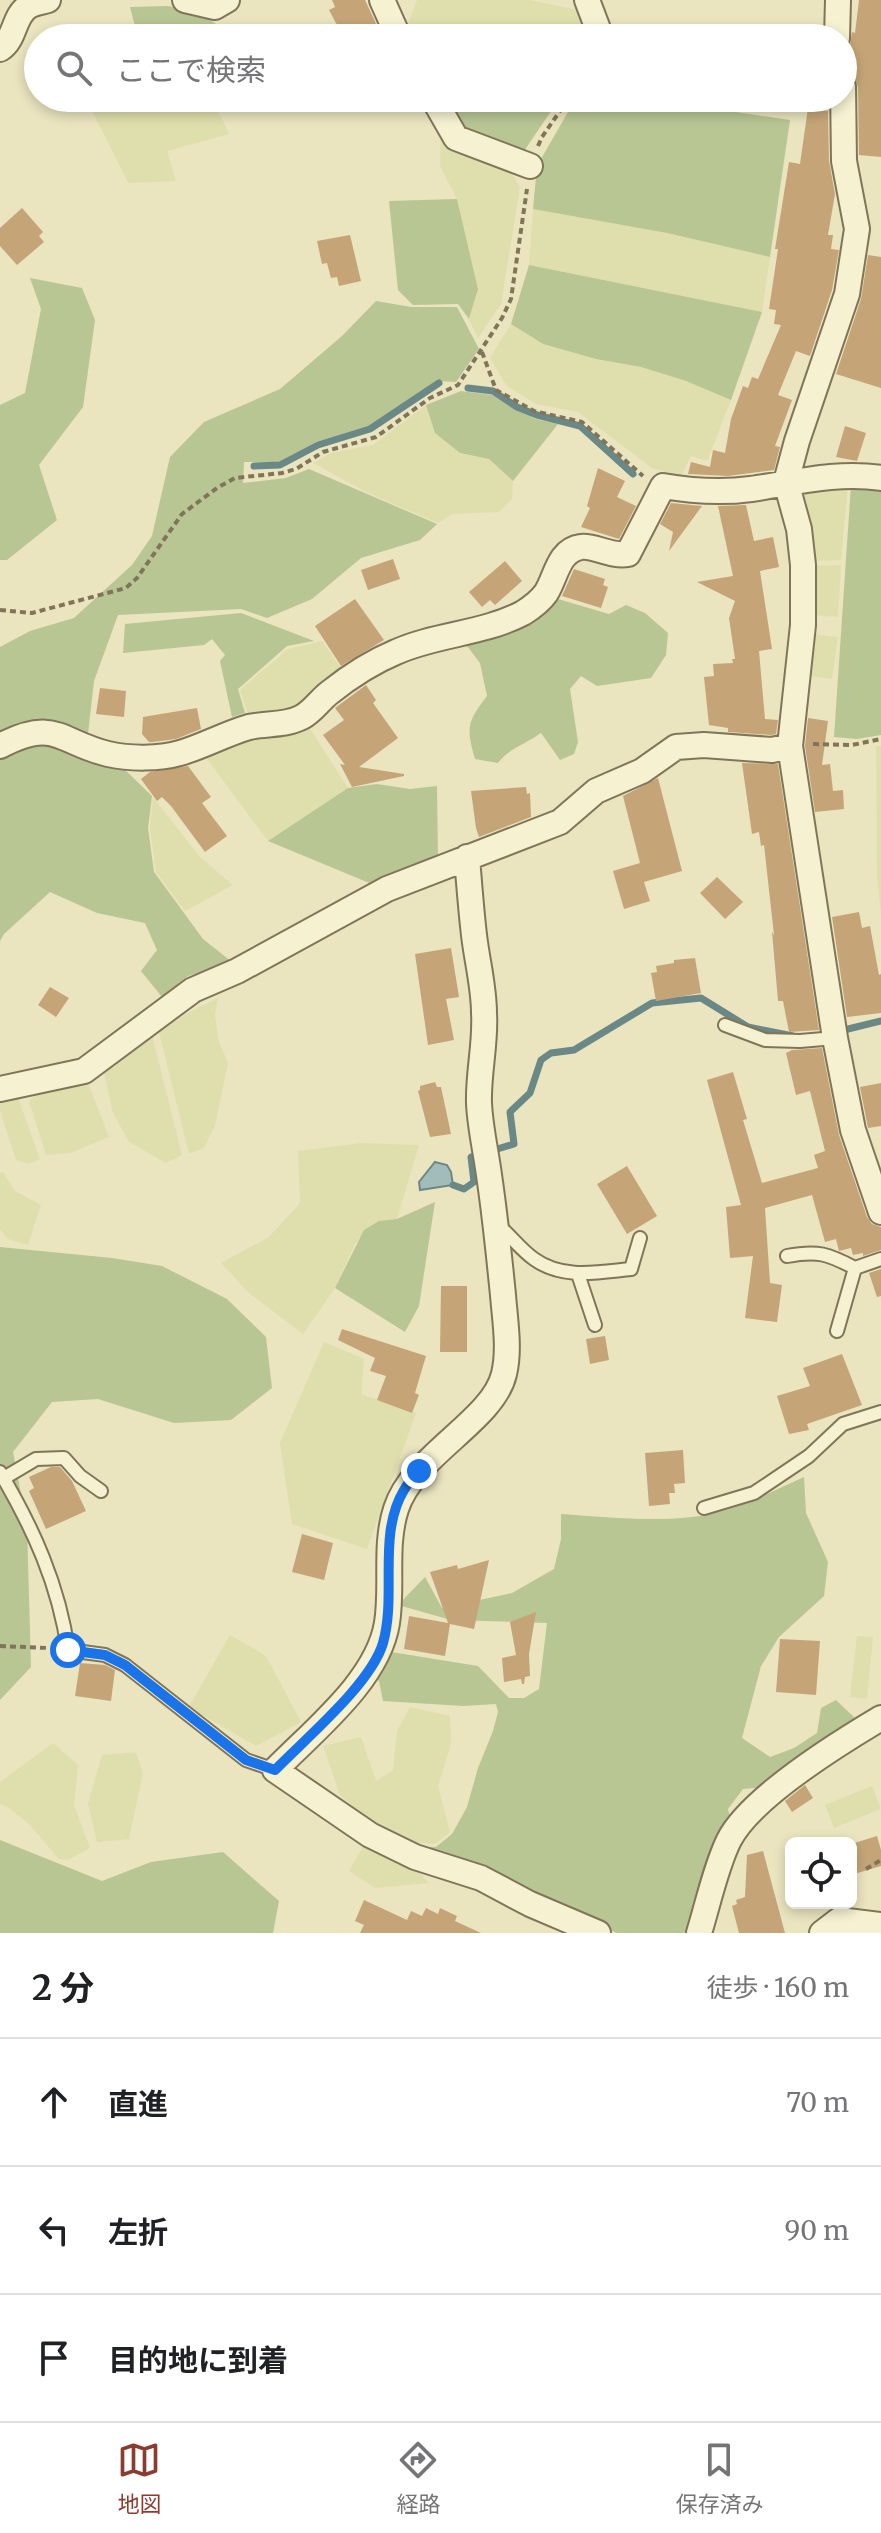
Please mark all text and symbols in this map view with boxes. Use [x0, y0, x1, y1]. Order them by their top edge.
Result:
search box [24, 24, 857, 112]
icon: search [52, 46, 96, 90]
text: ここで検索 [116, 51, 266, 89]
route end [401, 1453, 437, 1489]
route start [50, 1632, 86, 1668]
map controls [785, 1837, 857, 1909]
button: locate [785, 1837, 857, 1909]
text: 2 分 [32, 1967, 94, 2009]
text: 徒歩 · 160 m [707, 1971, 849, 2004]
icon: ahead [32, 2080, 76, 2124]
text: 直進 [108, 2085, 168, 2123]
text: 70 m [786, 2086, 849, 2119]
icon: left [32, 2208, 76, 2252]
text: 左折 [108, 2213, 168, 2251]
text: 90 m [785, 2214, 849, 2247]
icon: arrive [32, 2336, 76, 2380]
text: 目的地に到着 [108, 2341, 288, 2379]
tab: 地図 [117, 2438, 162, 2518]
tab: 経路 [396, 2438, 441, 2518]
tab: 保存済み [675, 2438, 764, 2518]

